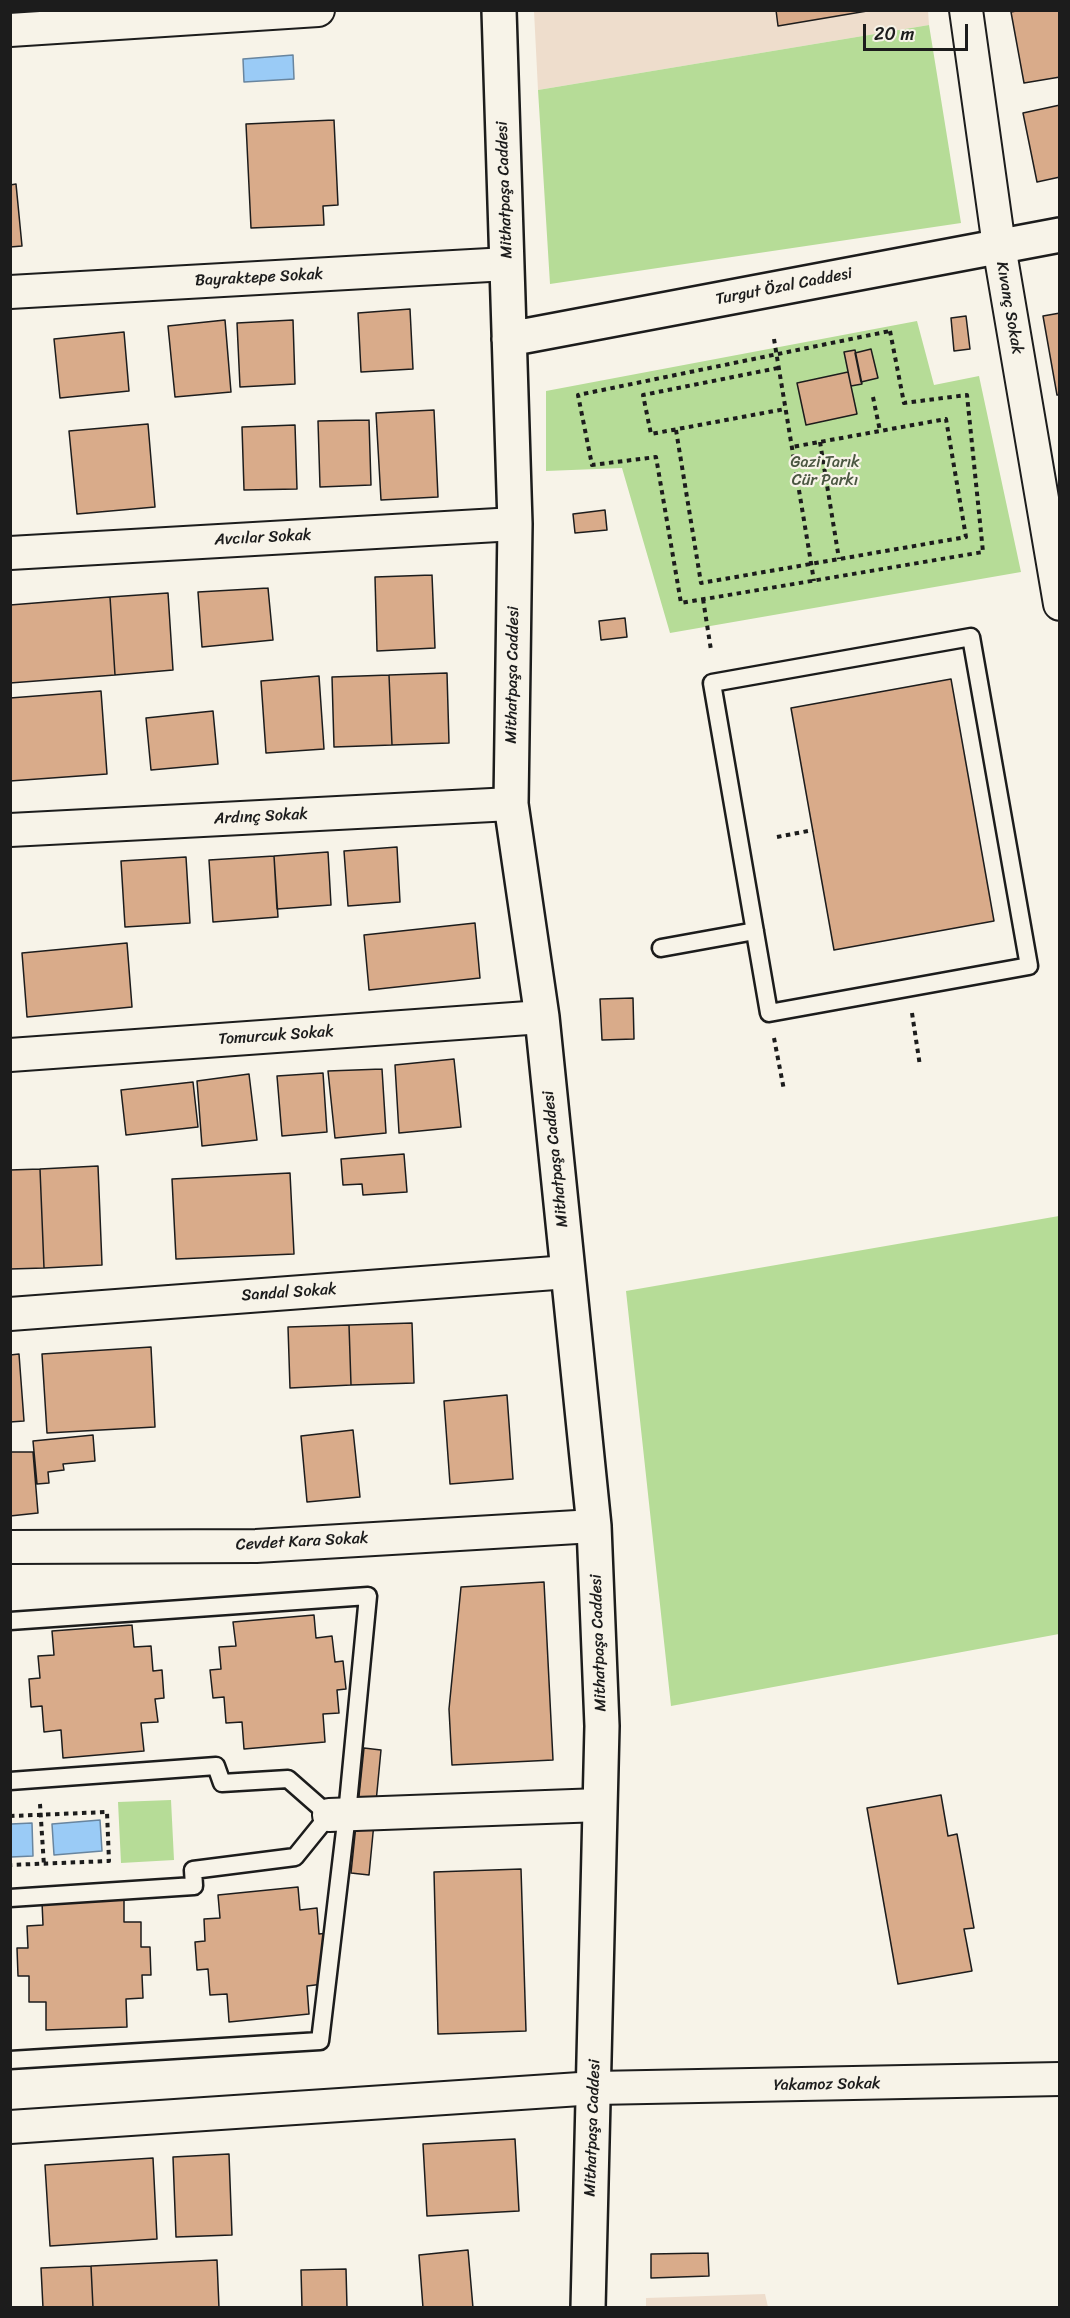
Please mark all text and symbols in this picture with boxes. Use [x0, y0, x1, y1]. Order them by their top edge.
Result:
scale bar [866, 12, 971, 50]
text: 20 m [874, 18, 914, 50]
street label: Mithatpaşa Caddesi [493, 121, 517, 259]
street label: Kıvanç Sokak [991, 260, 1027, 356]
street label: Turgut Özal Caddesi [714, 264, 854, 310]
street label: Bayraktepe Sokak [194, 265, 324, 291]
park label: Gazi Tarık Cür Parkı [790, 453, 860, 491]
street label: Avcılar Sokak [214, 526, 312, 550]
street label: Mithatpaşa Caddesi [502, 606, 524, 744]
street label: Ardınç Sokak [214, 805, 308, 829]
street label: Tomurcuk Sokak [218, 1022, 334, 1050]
street label: Mithatpaşa Caddesi [539, 1090, 573, 1228]
street label: Sandal Sokak [241, 1280, 337, 1306]
street label: Cevdet Kara Sokak [235, 1529, 369, 1555]
street label: Mithatpaşa Caddesi [587, 1574, 611, 1712]
street label: Mithatpaşa Caddesi [581, 2059, 605, 2197]
street label: Yakamoz Sokak [773, 2074, 881, 2096]

